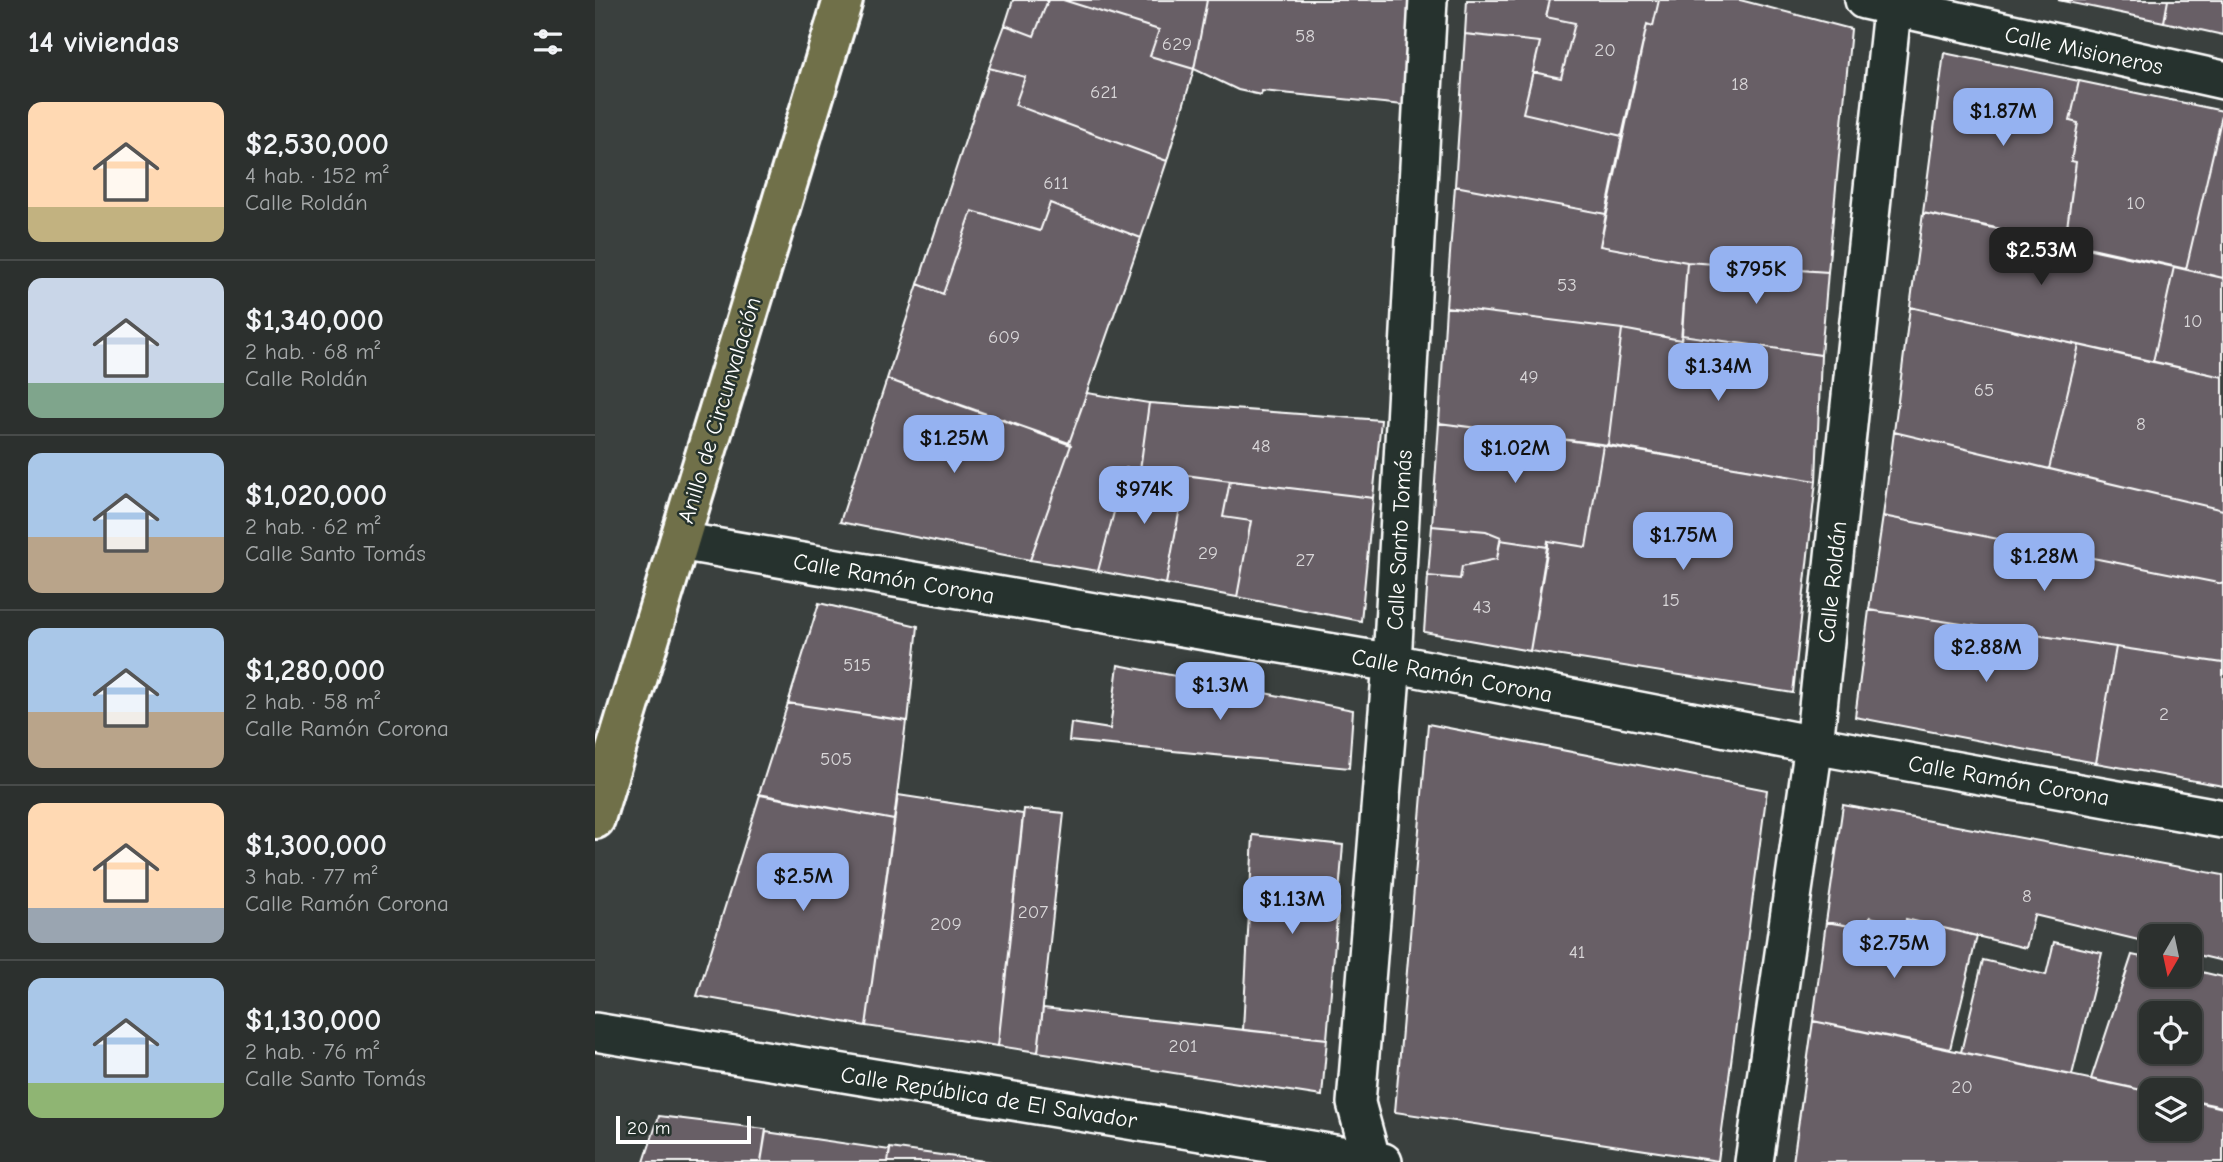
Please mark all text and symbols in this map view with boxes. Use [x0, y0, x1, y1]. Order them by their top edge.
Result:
street label: Calle Misioneros [2002, 21, 2166, 80]
icon: filters [529, 23, 567, 61]
text: 14 viviendas [28, 25, 179, 60]
house number: 58 [1295, 25, 1315, 47]
house number: 629 [1162, 33, 1192, 55]
house number: 20 [1594, 39, 1616, 61]
house number: 18 [1731, 73, 1749, 95]
house number: 621 [1090, 81, 1118, 103]
pin: $1.87M [1946, 88, 2060, 148]
text: $1.87M [1969, 97, 2037, 124]
text: $2,530,000 [245, 127, 389, 162]
icon: home [84, 130, 168, 214]
text: 4 hab. · 152 m² [245, 162, 389, 189]
house number: 611 [1043, 172, 1069, 194]
text: Calle Roldán [245, 189, 368, 216]
house number: 10 [2126, 192, 2146, 214]
pin: $2.53M [1984, 228, 2098, 287]
text: $2.53M [2005, 236, 2077, 263]
pin: $795K [1707, 246, 1805, 306]
text: $795K [1726, 255, 1786, 282]
house number: 53 [1557, 274, 1577, 296]
street label: Anillo de Circunvalación [672, 294, 767, 527]
text: $1,340,000 [245, 303, 384, 338]
icon: home [84, 306, 168, 390]
house number: 10 [2183, 310, 2203, 332]
house number: 609 [988, 326, 1020, 348]
text: 2 hab. · 68 m² [245, 338, 380, 365]
pin: $1.34M [1661, 344, 1775, 403]
text: $1.34M [1684, 352, 1752, 379]
text: Calle Roldán [245, 365, 368, 392]
house number: 49 [1519, 366, 1539, 388]
house number: 65 [1974, 379, 1994, 401]
house number: 8 [2136, 413, 2146, 435]
pin: $1.25M [897, 416, 1011, 475]
text: $1.25M [919, 424, 989, 451]
pin: $1.02M [1458, 426, 1572, 485]
text: $1.02M [1480, 434, 1550, 461]
house number: 48 [1252, 435, 1270, 457]
street label: Calle Santo Tomás [1381, 449, 1418, 631]
pin: $974K [1095, 466, 1193, 526]
text: $974K [1115, 475, 1173, 502]
text: $1,020,000 [245, 478, 387, 513]
icon: home [84, 481, 168, 565]
pin: $1.75M [1626, 512, 1740, 572]
text: 2 hab. · 62 m² [245, 513, 381, 540]
street label: Calle Roldán [1813, 520, 1852, 644]
text: $1.75M [1649, 521, 1717, 548]
pin: $1.28M [1987, 534, 2101, 593]
text: Calle Santo Tomás [245, 540, 426, 567]
house number: 29 [1198, 542, 1218, 564]
text: $1.28M [2010, 542, 2078, 569]
street label: Calle Ramón Corona [791, 547, 997, 609]
house number: 27 [1296, 549, 1314, 571]
house number: 15 [1662, 589, 1680, 611]
house number: 43 [1473, 596, 1491, 618]
pin: $2.88M [1929, 624, 2043, 684]
text: $2.88M [1950, 633, 2022, 660]
street label: Calle Ramón Corona [1349, 643, 1555, 708]
text: $1,280,000 [245, 653, 385, 688]
house number: 515 [843, 654, 871, 676]
icon: home [84, 656, 168, 740]
pin: $1.3M [1171, 662, 1269, 722]
text: $1.3M [1192, 671, 1248, 698]
text: 2 hab. · 58 m² [245, 688, 380, 715]
house number: 2 [2159, 703, 2169, 725]
text: Calle Ramón Corona [245, 715, 449, 742]
house number: 505 [820, 748, 852, 770]
street label: Calle Ramón Corona [1906, 749, 2112, 811]
text: $1,300,000 [245, 828, 387, 863]
icon: home [84, 831, 168, 915]
pin: $2.5M [754, 853, 852, 913]
text: $2.5M [773, 862, 833, 889]
text: 3 hab. · 77 m² [245, 863, 377, 890]
pin: $1.13M [1235, 876, 1349, 936]
text: $1.13M [1259, 885, 1325, 912]
house number: 8 [2022, 885, 2032, 907]
text: Calle Ramón Corona [245, 890, 449, 917]
house number: 207 [1018, 901, 1048, 923]
house number: 209 [930, 913, 962, 935]
pin: $2.75M [1837, 920, 1951, 980]
north arrow [2139, 924, 2201, 987]
map controls [2139, 924, 2202, 1141]
text: $2.75M [1859, 929, 1929, 956]
house number: 41 [1569, 941, 1585, 963]
button: locate [2139, 1001, 2202, 1064]
text: $1,130,000 [245, 1003, 382, 1038]
icon: home [84, 1006, 168, 1090]
house number: 201 [1168, 1035, 1198, 1057]
text: 2 hab. · 76 m² [245, 1038, 379, 1065]
street label: Calle República de El Salvador [839, 1061, 1140, 1134]
text: Calle Santo Tomás [245, 1065, 426, 1092]
house number: 20 [1951, 1076, 1973, 1098]
button: layers [2139, 1078, 2202, 1141]
scale bar [616, 1113, 751, 1145]
text: 20 m [627, 1117, 671, 1139]

